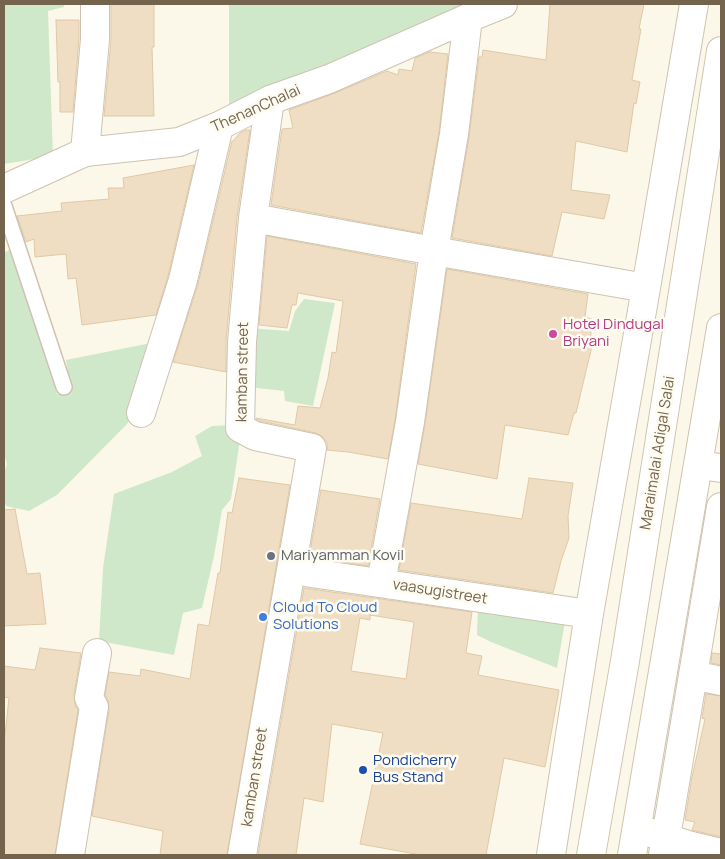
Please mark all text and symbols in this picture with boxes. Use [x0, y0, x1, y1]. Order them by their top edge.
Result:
street label: ThenanChalai [209, 81, 303, 137]
place label: Hotel Dindugal Briyani [563, 316, 664, 351]
street label: kamban street [233, 322, 253, 422]
marker: Hotel Dindugal Briyani [547, 328, 559, 340]
street label: Maraimalai Adigal Salai [637, 375, 679, 531]
place label: Mariyamman Kovil [281, 547, 404, 565]
marker: Mariyamman Kovil [265, 550, 277, 562]
street label: vaasugistreet [391, 576, 489, 608]
place label: Cloud To Cloud Solutions [273, 599, 377, 634]
marker: Cloud To Cloud Solutions [257, 611, 269, 623]
street label: kamban street [238, 726, 272, 828]
place label: Pondicherry Bus Stand [373, 752, 457, 787]
marker: Pondicherry Bus Stand [357, 764, 369, 776]

